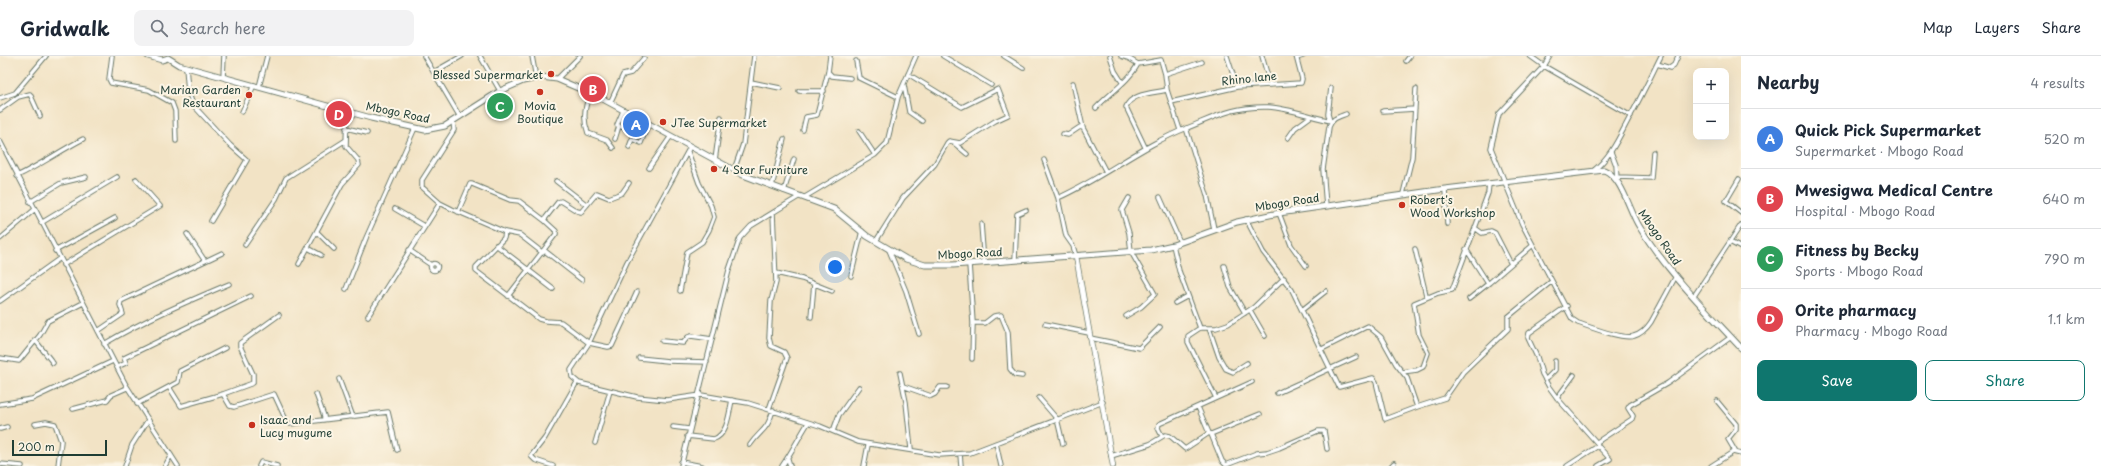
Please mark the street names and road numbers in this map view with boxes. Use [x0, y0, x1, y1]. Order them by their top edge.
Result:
street label: Rhino lane [1220, 67, 1278, 89]
street label: Mbogo Road [365, 97, 431, 127]
street label: Mbogo Road [1254, 189, 1320, 215]
street label: Mbogo Road [1634, 206, 1686, 268]
street label: Mbogo Road [937, 243, 1003, 263]

